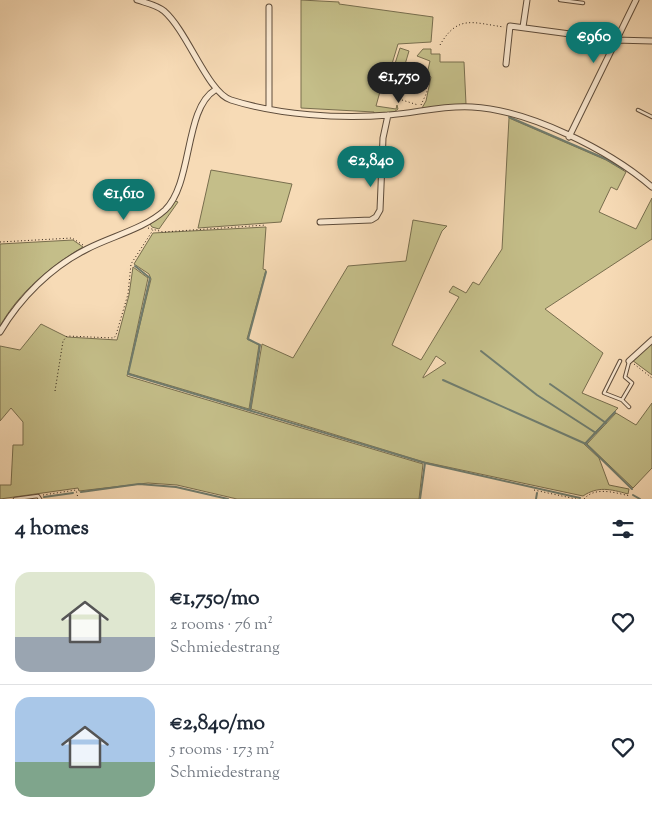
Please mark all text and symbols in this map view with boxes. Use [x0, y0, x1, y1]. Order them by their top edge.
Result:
pin: €960 [564, 22, 624, 64]
text: €960 [577, 26, 611, 49]
pin: €1,750 [358, 62, 440, 104]
text: €1,750 [378, 66, 420, 89]
pin: €2,840 [330, 146, 412, 188]
text: €2,840 [348, 150, 394, 173]
pin: €1,610 [83, 178, 165, 221]
text: €1,610 [104, 183, 144, 206]
text: 4 homes [15, 514, 89, 544]
icon: filters [609, 515, 637, 543]
text: €1,750/mo [170, 584, 260, 614]
icon: home [55, 592, 115, 652]
icon: heart [609, 608, 637, 636]
text: 2 rooms · 76 m² [170, 614, 273, 637]
text: Schmiedestrang [170, 637, 280, 660]
text: €2,840/mo [170, 709, 265, 739]
icon: home [55, 717, 115, 777]
icon: heart [609, 733, 637, 761]
text: 5 rooms · 173 m² [170, 739, 275, 762]
text: Schmiedestrang [170, 762, 280, 785]

